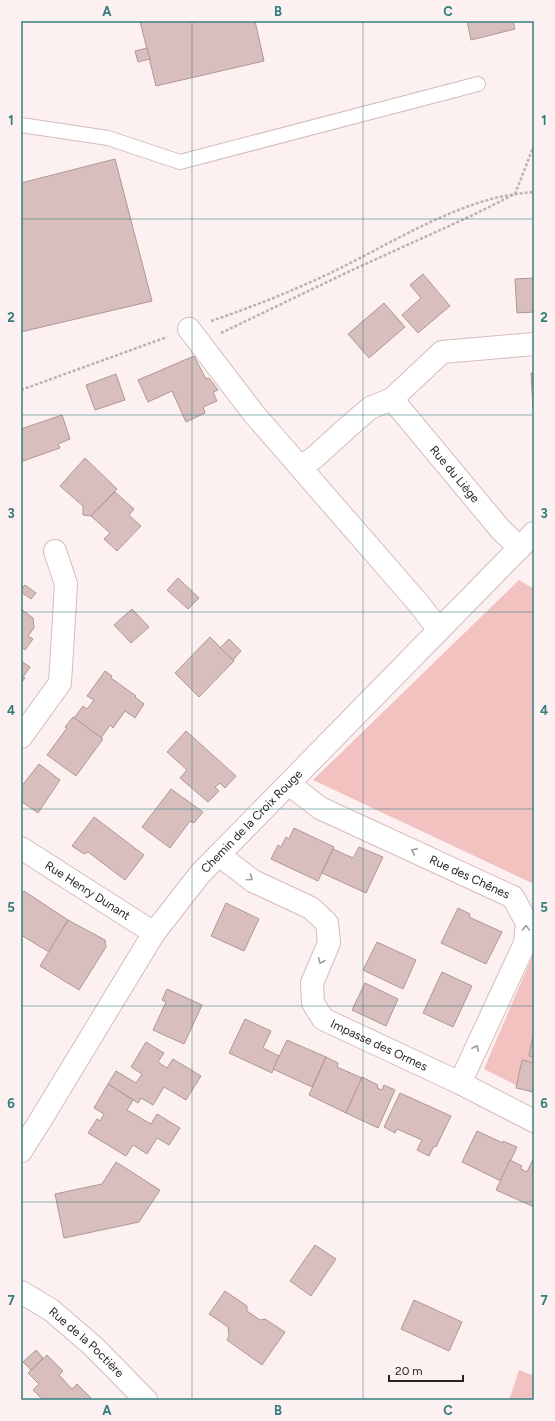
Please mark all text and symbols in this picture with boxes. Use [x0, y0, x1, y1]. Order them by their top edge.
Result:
text: A [102, 4, 112, 19]
text: B [274, 4, 282, 19]
text: C [443, 4, 453, 19]
text: 1 [8, 113, 14, 128]
text: 1 [541, 113, 547, 128]
text: 2 [7, 310, 15, 325]
text: 2 [540, 310, 548, 325]
street label: Rue du Liège [427, 443, 483, 506]
text: 3 [7, 506, 15, 521]
text: 3 [540, 506, 548, 521]
text: 4 [7, 703, 15, 718]
text: 4 [540, 703, 548, 718]
street label: Chemin de la Croix Rouge [198, 766, 306, 876]
one-way arrow [411, 848, 418, 856]
street label: Rue des Chênes [427, 852, 512, 902]
street label: Rue Henry Dunant [42, 858, 133, 923]
one-way arrow [246, 873, 253, 881]
text: 5 [7, 900, 15, 915]
text: 5 [540, 900, 548, 915]
one-way arrow [522, 925, 530, 931]
one-way arrow [318, 958, 326, 965]
street label: Impasse des Ormes [328, 1017, 430, 1074]
one-way arrow [472, 1044, 480, 1051]
text: 6 [7, 1096, 15, 1111]
text: 6 [540, 1096, 548, 1111]
text: 7 [7, 1293, 15, 1308]
text: 7 [540, 1293, 548, 1308]
street label: Rue de la Poctière [46, 1304, 127, 1381]
scale bar [389, 1357, 463, 1383]
text: 20 m [395, 1364, 423, 1378]
text: A [102, 1403, 112, 1418]
text: B [274, 1403, 282, 1418]
text: C [443, 1403, 453, 1418]

